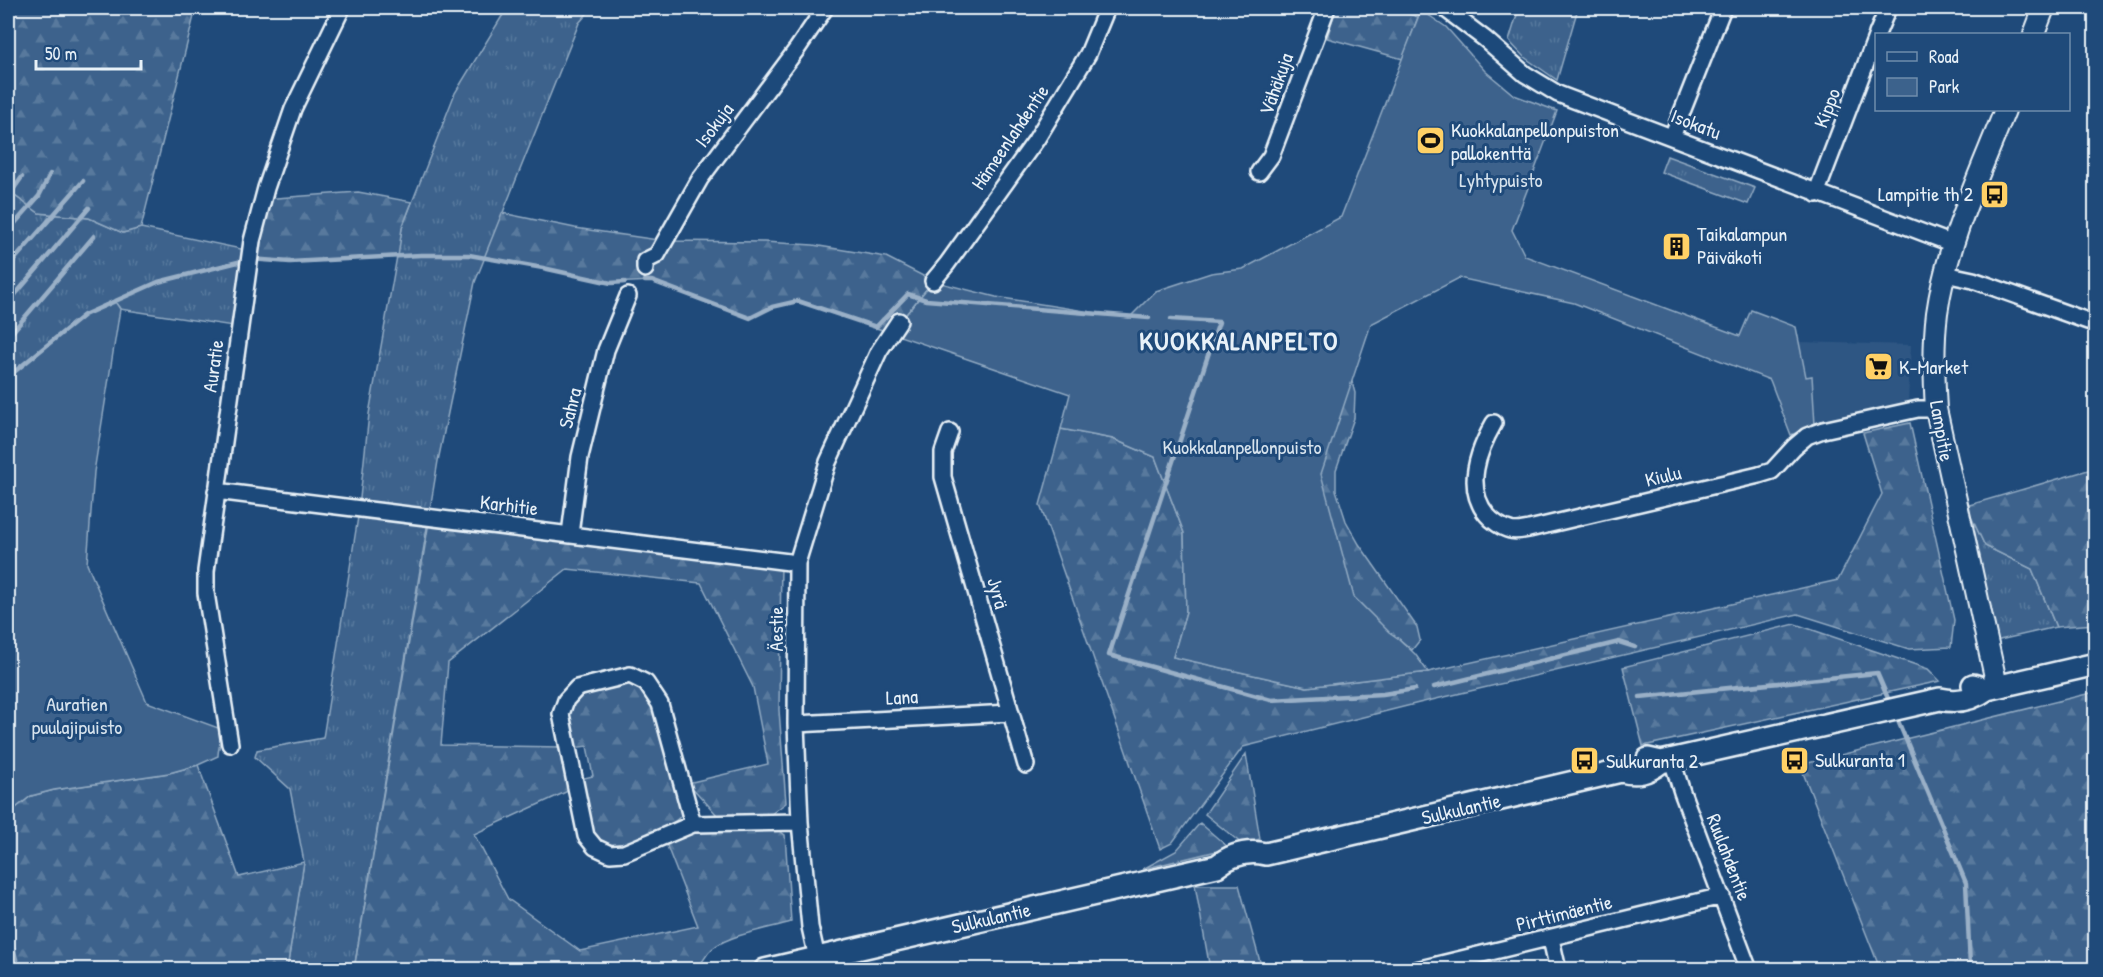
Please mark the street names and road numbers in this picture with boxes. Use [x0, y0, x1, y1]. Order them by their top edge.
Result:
street label: Vähäkuja [1252, 49, 1299, 119]
street label: Hämeenlahdentie [964, 79, 1055, 195]
street label: Kippo [1807, 84, 1846, 131]
street label: Isokuja [688, 97, 739, 153]
street label: Isokatu [1667, 102, 1725, 145]
street label: Auratie [195, 338, 230, 394]
street label: Sahra [551, 385, 588, 431]
street label: Lampitie [1924, 398, 1961, 463]
street label: Kiulu [1642, 458, 1684, 493]
street label: Karhitie [479, 488, 540, 521]
street label: Jyrä [981, 574, 1016, 612]
street label: Äestie [762, 607, 789, 651]
street label: Lana [885, 682, 919, 711]
street label: Sulkulantie [1419, 786, 1503, 831]
street label: Ruulahdentie [1701, 810, 1758, 904]
street label: Pirttimäentie [1513, 888, 1615, 937]
street label: Sulkulantie [949, 895, 1033, 940]

